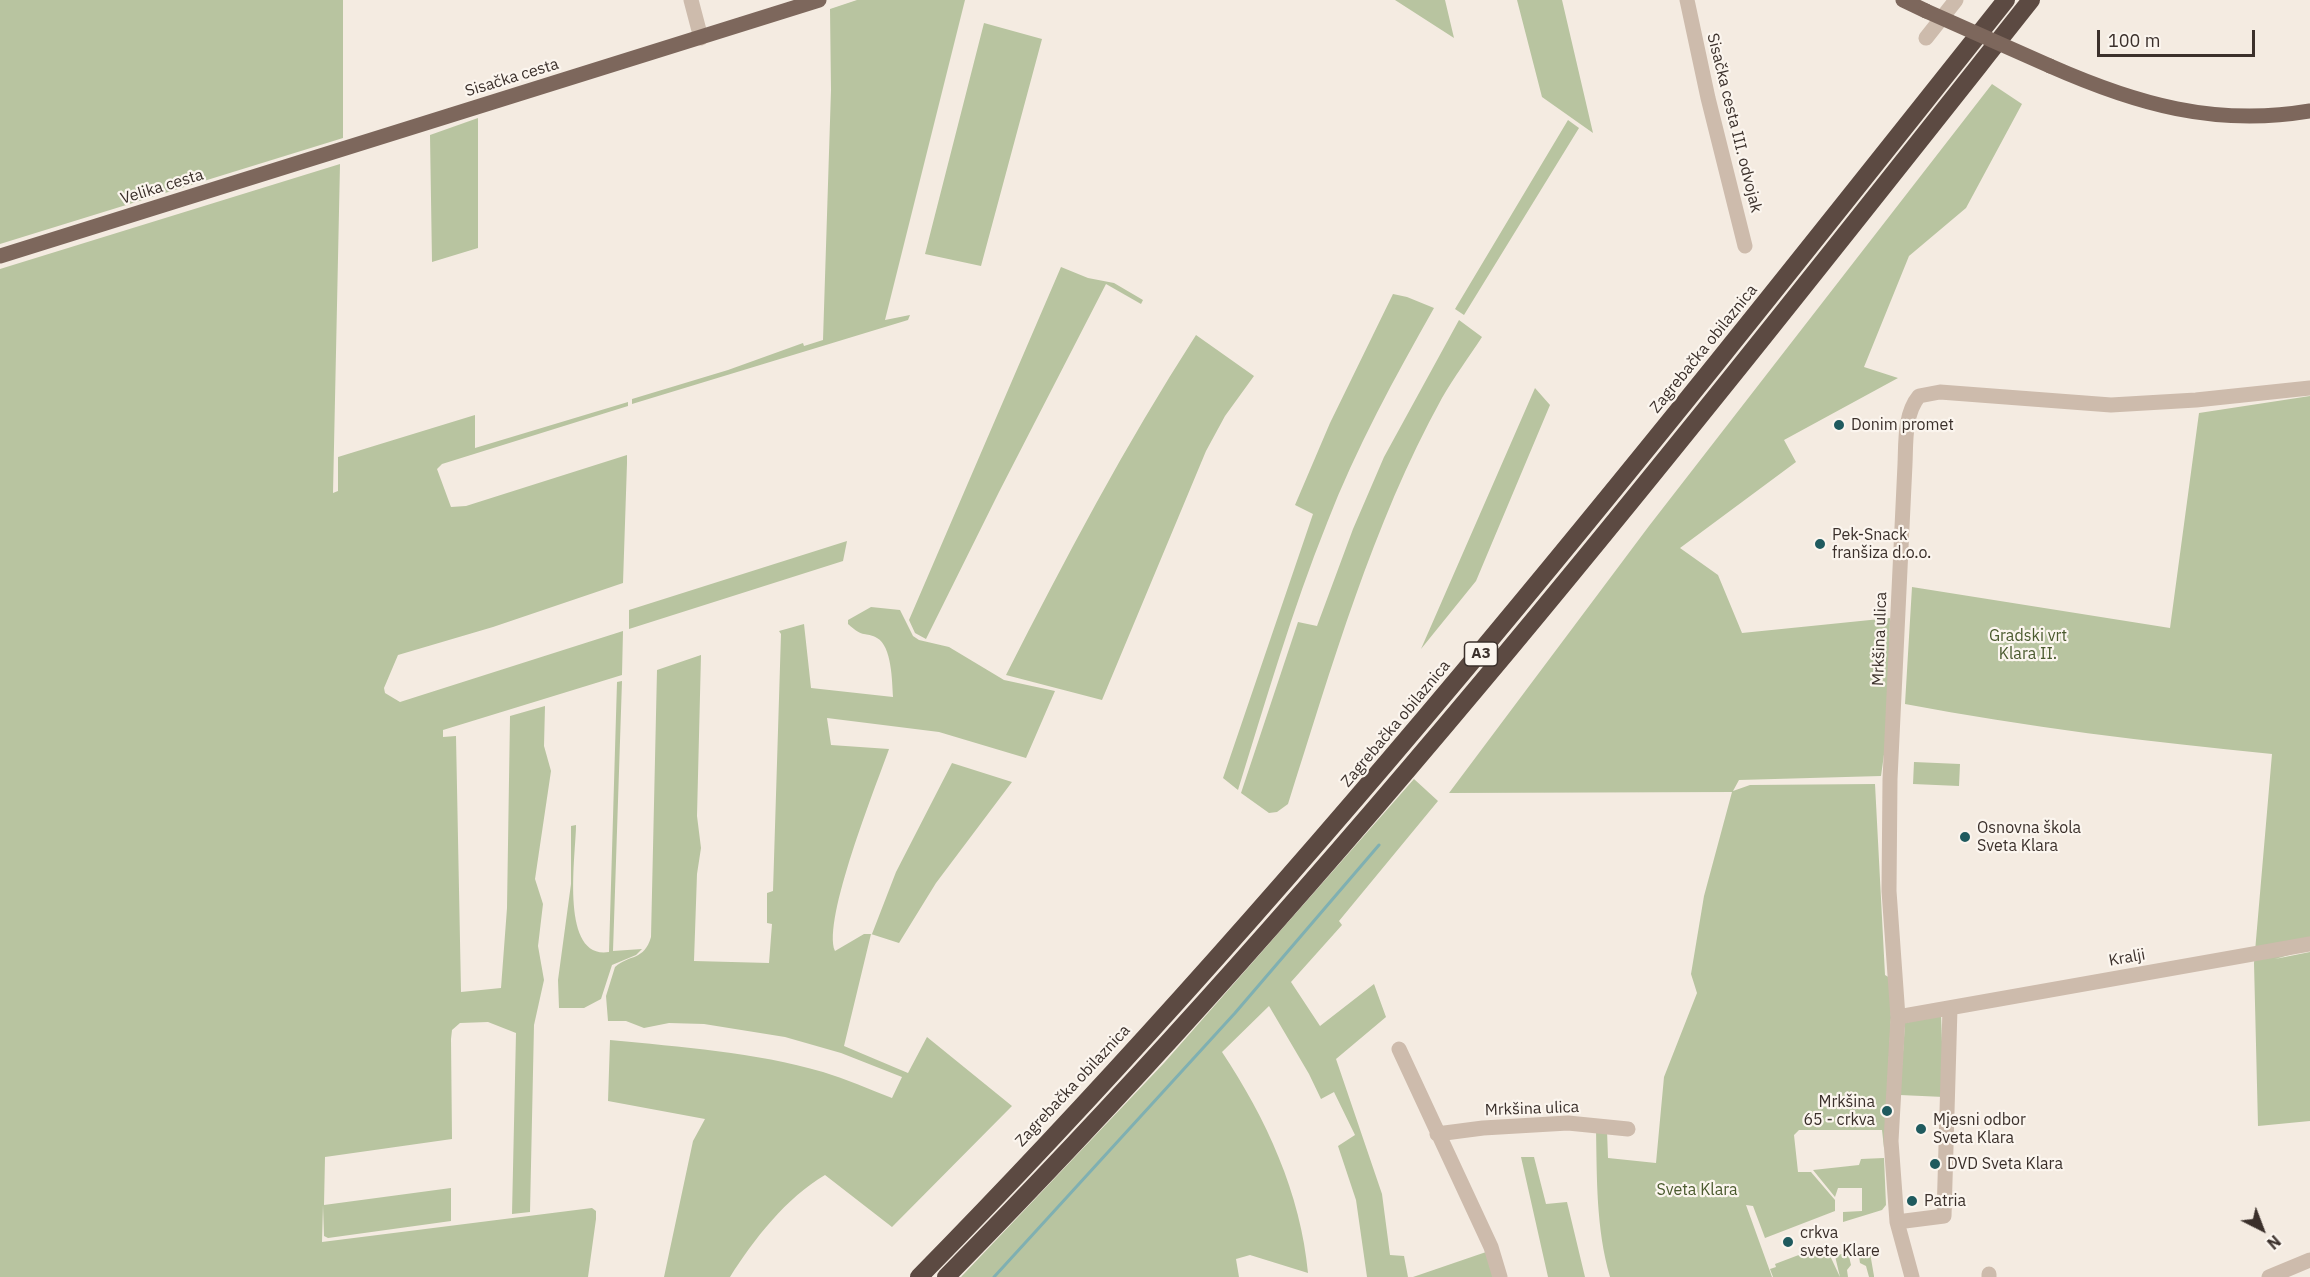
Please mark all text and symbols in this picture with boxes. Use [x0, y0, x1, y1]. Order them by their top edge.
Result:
scale bar [2100, 18, 2258, 56]
text: 100 m [2108, 29, 2160, 52]
street label: Sisačka cesta III. odvojak [1702, 31, 1766, 215]
street label: Sisačka cesta [463, 55, 561, 101]
street label: Velika cesta [118, 165, 206, 209]
street label: Zagrebačka obilaznica [1646, 281, 1762, 417]
place label: Donim promet [1851, 415, 1954, 435]
marker: Donim promet [1832, 418, 1846, 432]
place label: Pek-Snack franšiza d.o.o. [1832, 525, 1931, 563]
marker: Pek-Snack franšiza d.o.o. [1813, 537, 1827, 551]
street label: Mrkšina ulica [1869, 592, 1891, 686]
park label: Gradski vrt Klara II. [1989, 626, 2067, 664]
road number: A3 [1464, 642, 1498, 666]
street label: Zagrebačka obilaznica [1337, 657, 1455, 791]
place label: Osnovna škola Sveta Klara [1977, 818, 2081, 856]
marker: Osnovna škola Sveta Klara [1958, 830, 1972, 844]
street label: Kralji [2107, 945, 2147, 971]
street label: Zagrebačka obilaznica [1012, 1021, 1134, 1151]
place label: Mrkšina 65 - crkva [1803, 1092, 1875, 1130]
street label: Mrkšina ulica [1485, 1098, 1579, 1120]
marker: Mrkšina 65 - crkva [1880, 1104, 1894, 1118]
place label: Mjesni odbor Sveta Klara [1933, 1110, 2026, 1148]
marker: Mjesni odbor Sveta Klara [1914, 1122, 1928, 1136]
place label: DVD Sveta Klara [1947, 1154, 2063, 1174]
marker: DVD Sveta Klara [1928, 1157, 1942, 1171]
park label: Sveta Klara [1656, 1180, 1738, 1200]
place label: Patria [1924, 1191, 1966, 1211]
marker: Patria [1905, 1194, 1919, 1208]
north arrow [2232, 1199, 2292, 1259]
place label: crkva svete Klare [1800, 1223, 1880, 1261]
text: N [2263, 1231, 2285, 1254]
marker: crkva svete Klare [1781, 1235, 1795, 1249]

